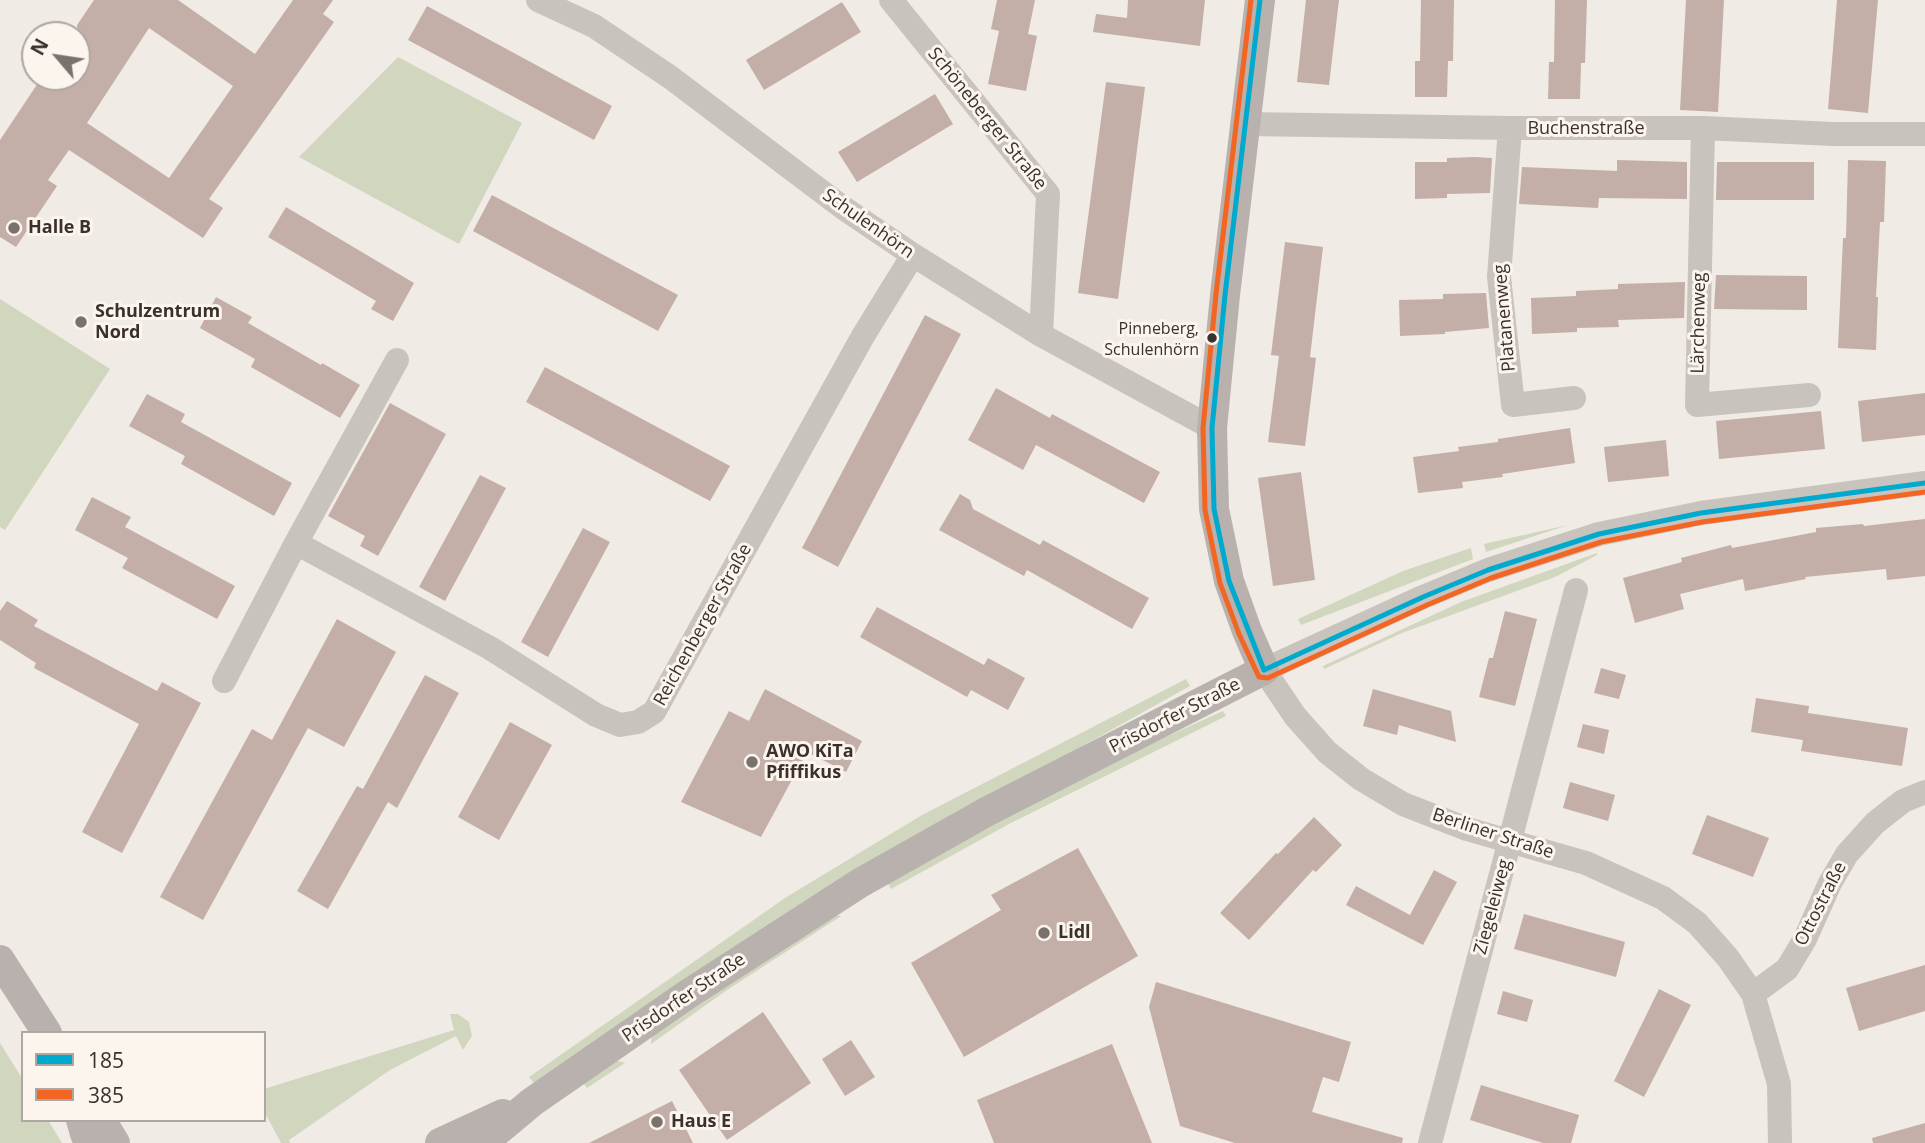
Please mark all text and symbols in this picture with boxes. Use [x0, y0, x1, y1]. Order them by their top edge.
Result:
north arrow [21, 21, 91, 91]
text: N [24, 34, 54, 60]
street label: Schöneberger Straße [923, 43, 1051, 195]
street label: Buchenstraße [1527, 118, 1645, 140]
street label: Schulenhörn [818, 185, 918, 263]
place label: Halle B [28, 217, 91, 239]
marker: Halle B [6, 220, 22, 236]
street label: Platanenweg [1490, 263, 1520, 373]
street label: Lärchenweg [1687, 272, 1711, 374]
place label: Schulzentrum Nord [95, 301, 220, 344]
marker: Schulzentrum Nord [73, 314, 89, 330]
place label: Pinneberg, Schulenhörn [1104, 319, 1199, 357]
marker: Pinneberg, Schulenhörn [1205, 331, 1219, 345]
street label: Reichenberger Straße [649, 540, 757, 710]
street label: Prisdorfer Straße [1106, 674, 1244, 758]
place label: AWO KiTa Pfiffikus [766, 741, 854, 784]
marker: AWO KiTa Pfiffikus [744, 754, 760, 770]
street label: Berliner Straße [1430, 804, 1556, 864]
street label: Ziegeleiweg [1470, 857, 1516, 957]
street label: Ottostraße [1791, 858, 1851, 950]
place label: Lidl [1058, 922, 1091, 944]
marker: Lidl [1036, 925, 1052, 941]
street label: Prisdorfer Straße [618, 949, 750, 1047]
legend [21, 1031, 266, 1122]
text: 185 [88, 1046, 124, 1074]
text: 385 [88, 1081, 124, 1109]
place label: Haus E [671, 1111, 731, 1133]
marker: Haus E [649, 1114, 665, 1130]

